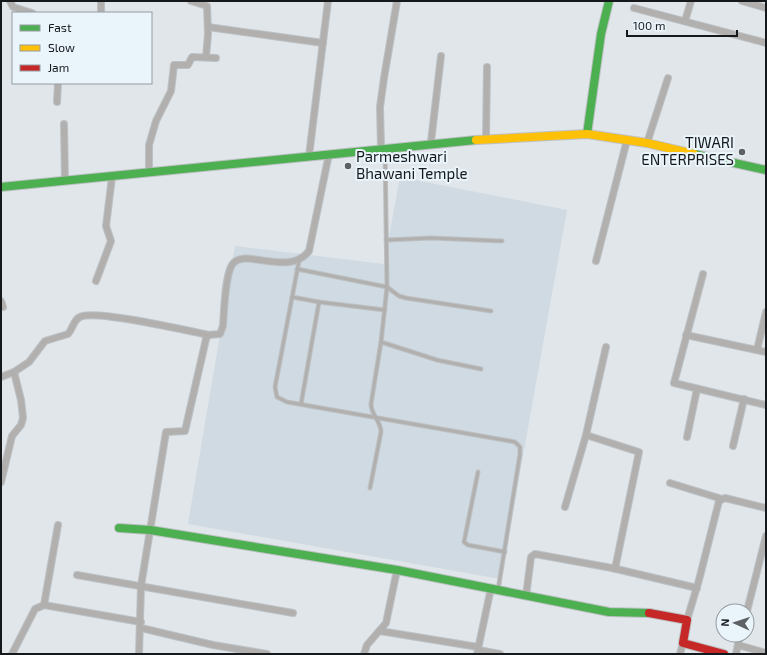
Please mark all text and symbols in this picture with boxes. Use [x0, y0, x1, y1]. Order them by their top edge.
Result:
legend [12, 12, 152, 84]
scale bar [627, 12, 737, 38]
text: 100 m [633, 18, 665, 32]
text: Fast [48, 20, 72, 34]
text: Slow [48, 40, 75, 54]
text: Jam [48, 60, 69, 74]
place label: TIWARI ENTERPRISES [641, 133, 734, 168]
place label: Parmeshwari Bhawani Temple [356, 147, 468, 182]
marker: TIWARI ENTERPRISES [737, 147, 747, 157]
marker: Parmeshwari Bhawani Temple [343, 161, 353, 171]
north arrow [715, 603, 755, 643]
text: N [718, 618, 731, 627]

